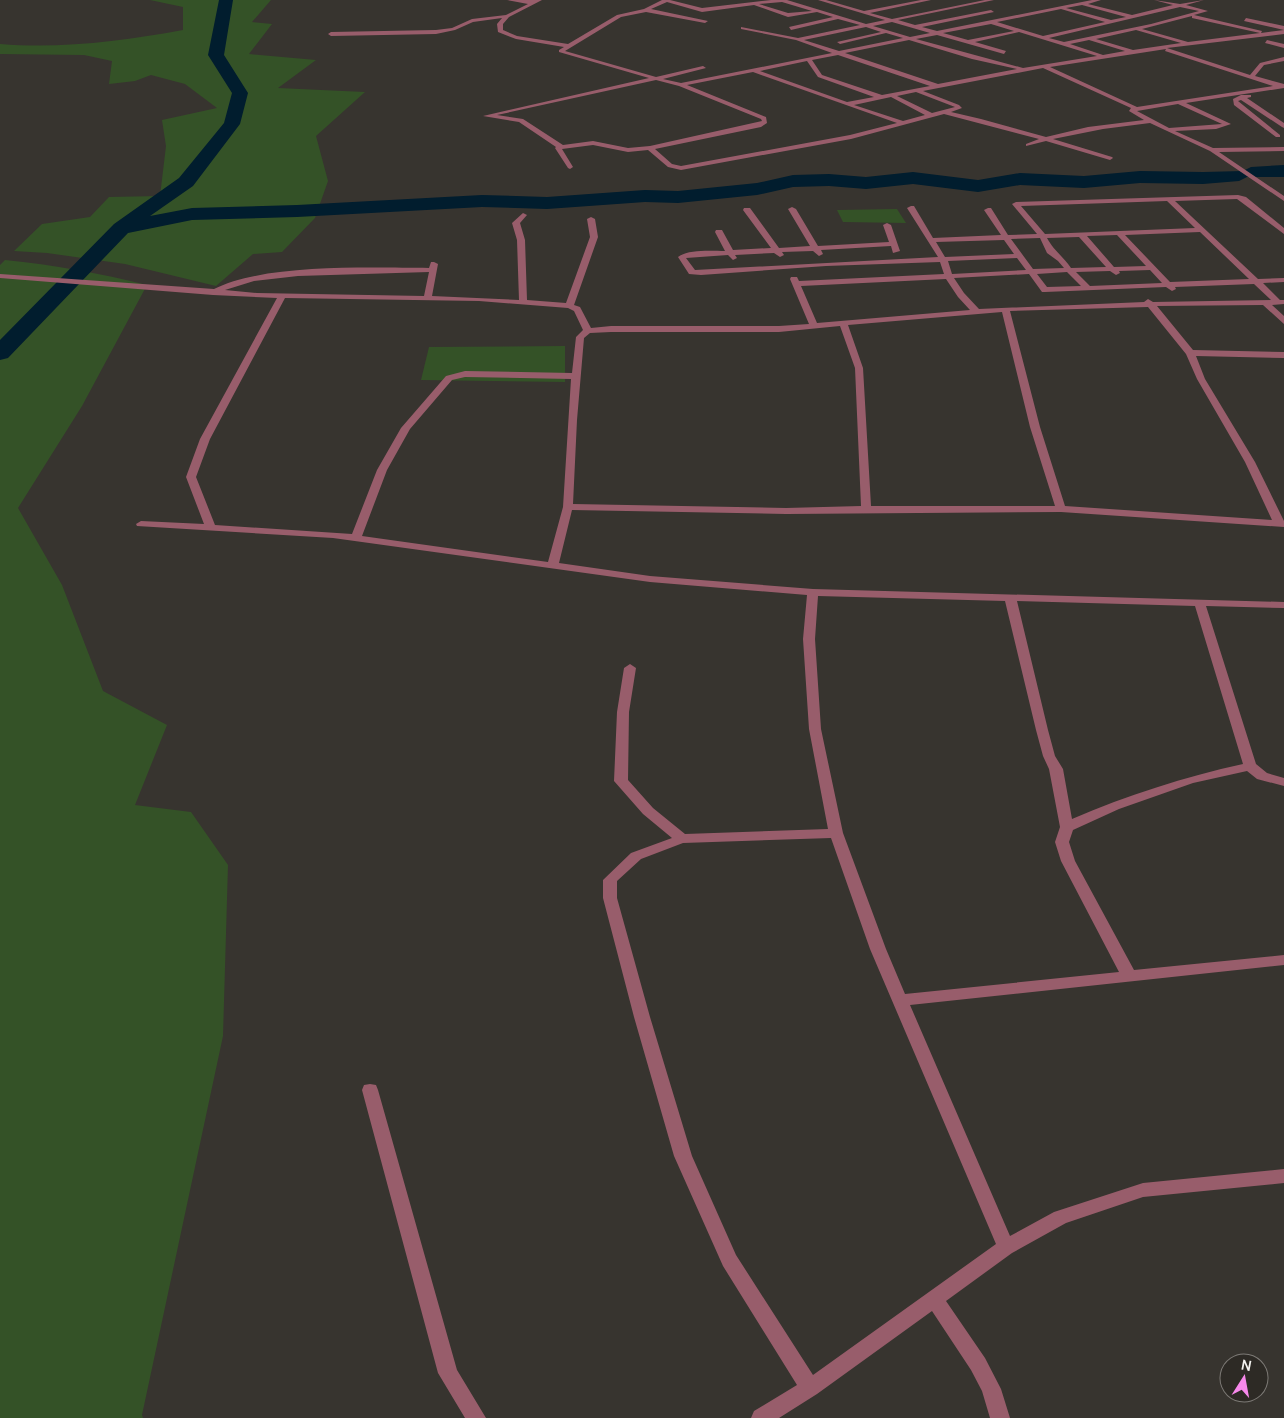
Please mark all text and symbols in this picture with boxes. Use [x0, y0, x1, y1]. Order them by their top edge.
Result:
north arrow [1219, 1353, 1269, 1403]
text: N [1240, 1354, 1253, 1375]

